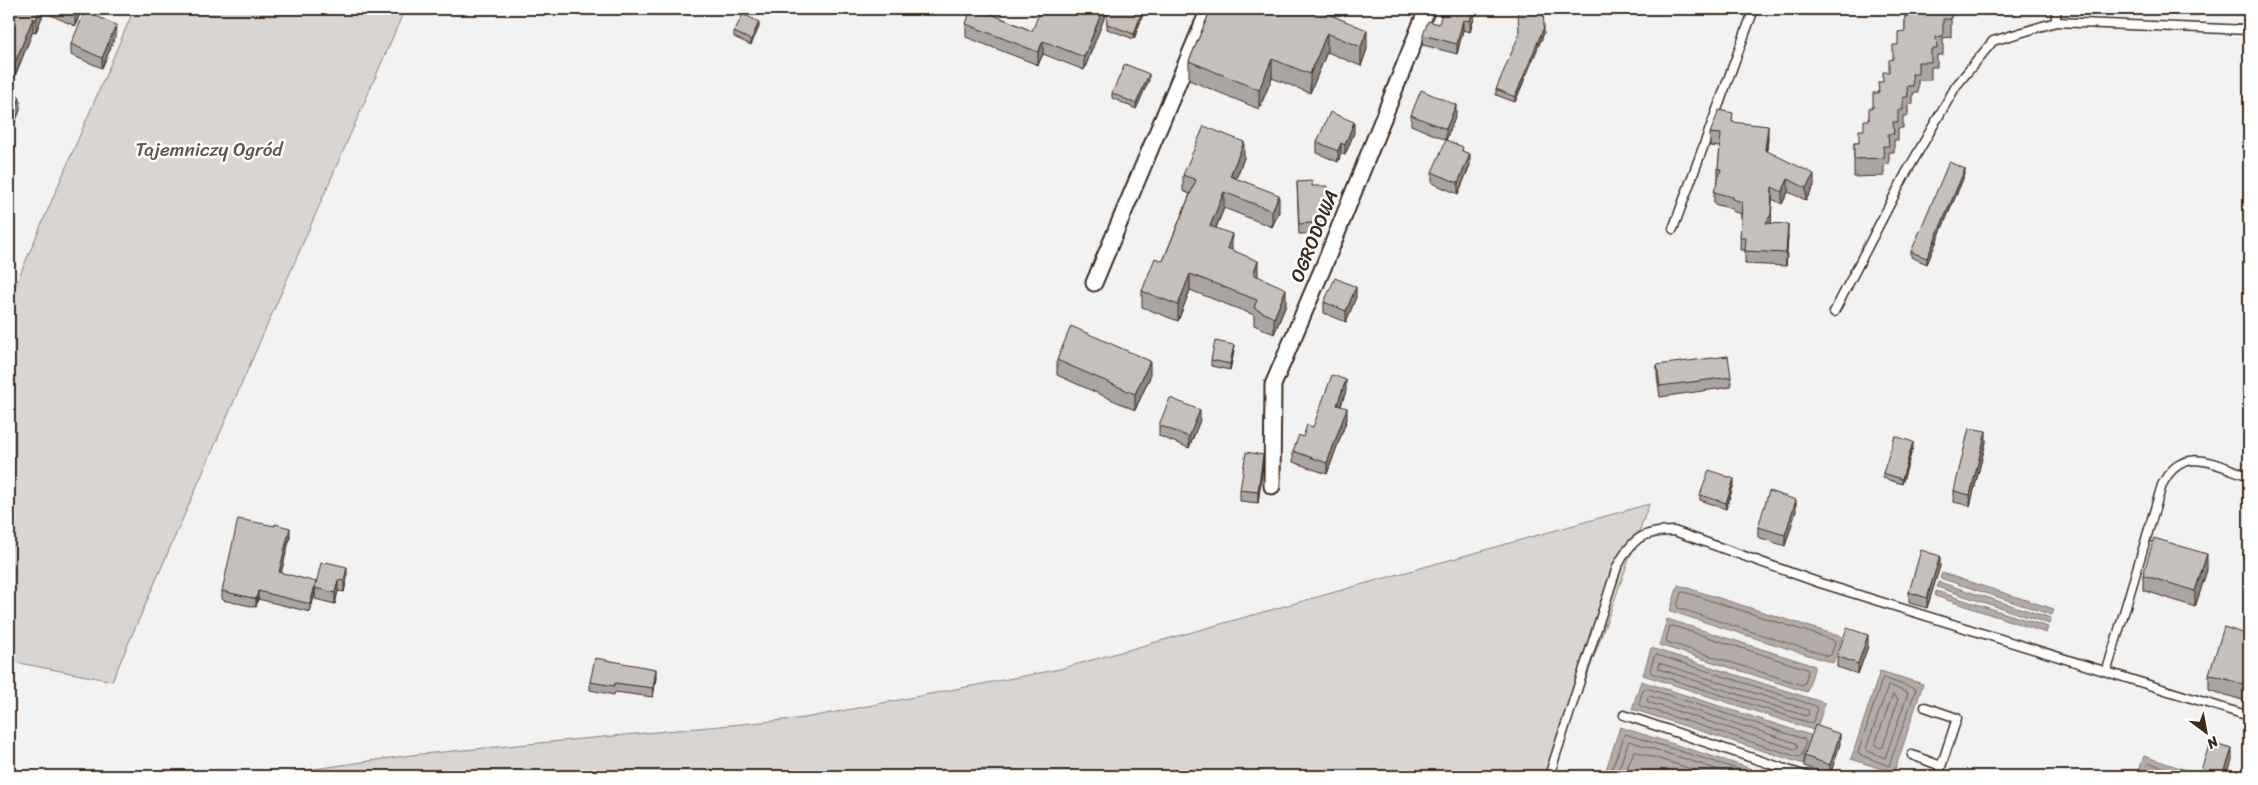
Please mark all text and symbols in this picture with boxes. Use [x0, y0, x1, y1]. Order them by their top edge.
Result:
park label: Tajemniczy Ogród [135, 133, 284, 166]
street label: OGRODOWA [1280, 185, 1348, 287]
north arrow [2180, 708, 2230, 758]
text: N [2202, 729, 2224, 756]

